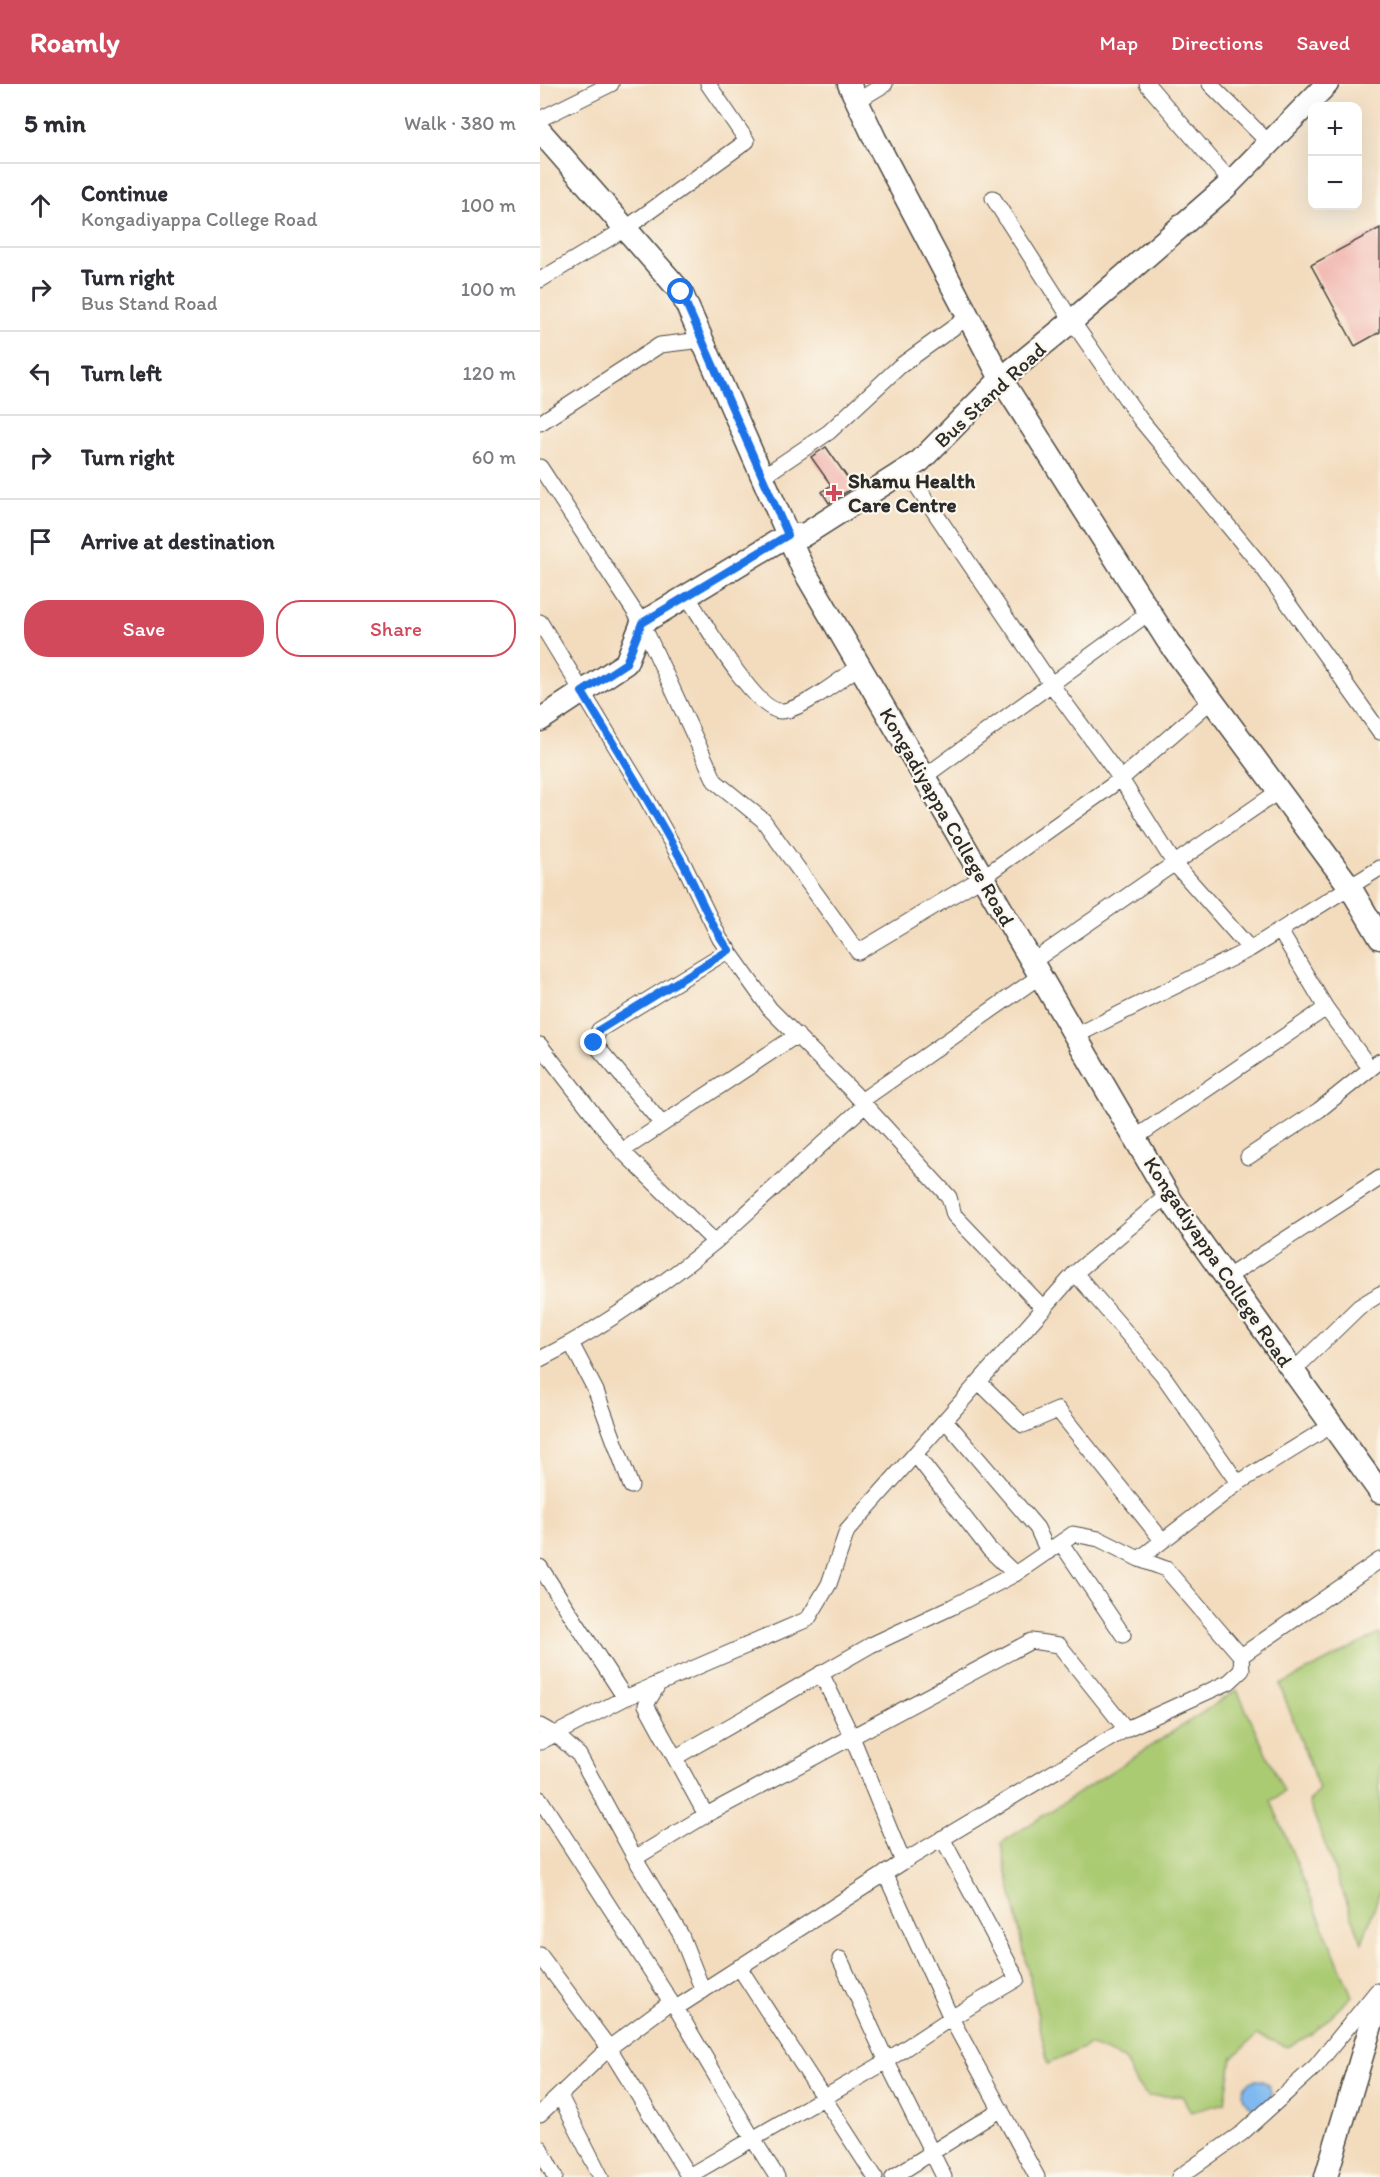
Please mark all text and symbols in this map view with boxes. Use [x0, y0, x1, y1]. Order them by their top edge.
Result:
text: Roamly [30, 25, 120, 59]
text: Map [1100, 30, 1138, 55]
text: Directions [1171, 30, 1263, 55]
text: Saved [1296, 30, 1350, 55]
map controls [1308, 102, 1362, 210]
button: + [1308, 102, 1362, 156]
text: 5 min [24, 107, 86, 139]
text: Walk · 380 m [404, 111, 516, 135]
button: − [1308, 156, 1362, 210]
text: Continue [81, 180, 168, 207]
icon: ahead [24, 189, 57, 222]
text: 100 m [461, 193, 516, 217]
text: Kongadiyappa College Road [81, 207, 317, 231]
text: Turn right [81, 264, 175, 291]
icon: right [24, 273, 57, 306]
text: 100 m [461, 277, 516, 301]
route start [667, 278, 693, 304]
text: Bus Stand Road [81, 291, 217, 315]
street label: Bus Stand Road [929, 337, 1051, 453]
icon: left [24, 357, 57, 390]
text: Turn left [81, 360, 162, 387]
text: 120 m [463, 361, 516, 385]
icon: right [24, 441, 57, 474]
text: Turn right [81, 444, 175, 471]
text: 60 m [472, 445, 516, 469]
place label: Shamu Health Care Centre [848, 468, 976, 517]
marker: Shamu Health Care Centre [825, 484, 843, 502]
icon: arrive [24, 525, 57, 558]
text: Arrive at destination [81, 528, 275, 555]
button: Save [24, 600, 264, 657]
button: Share [276, 600, 516, 657]
street label: Kongadiyappa College Road [875, 703, 1021, 931]
route end [580, 1029, 606, 1055]
street label: Kongadiyappa College Road [1139, 1152, 1298, 1372]

